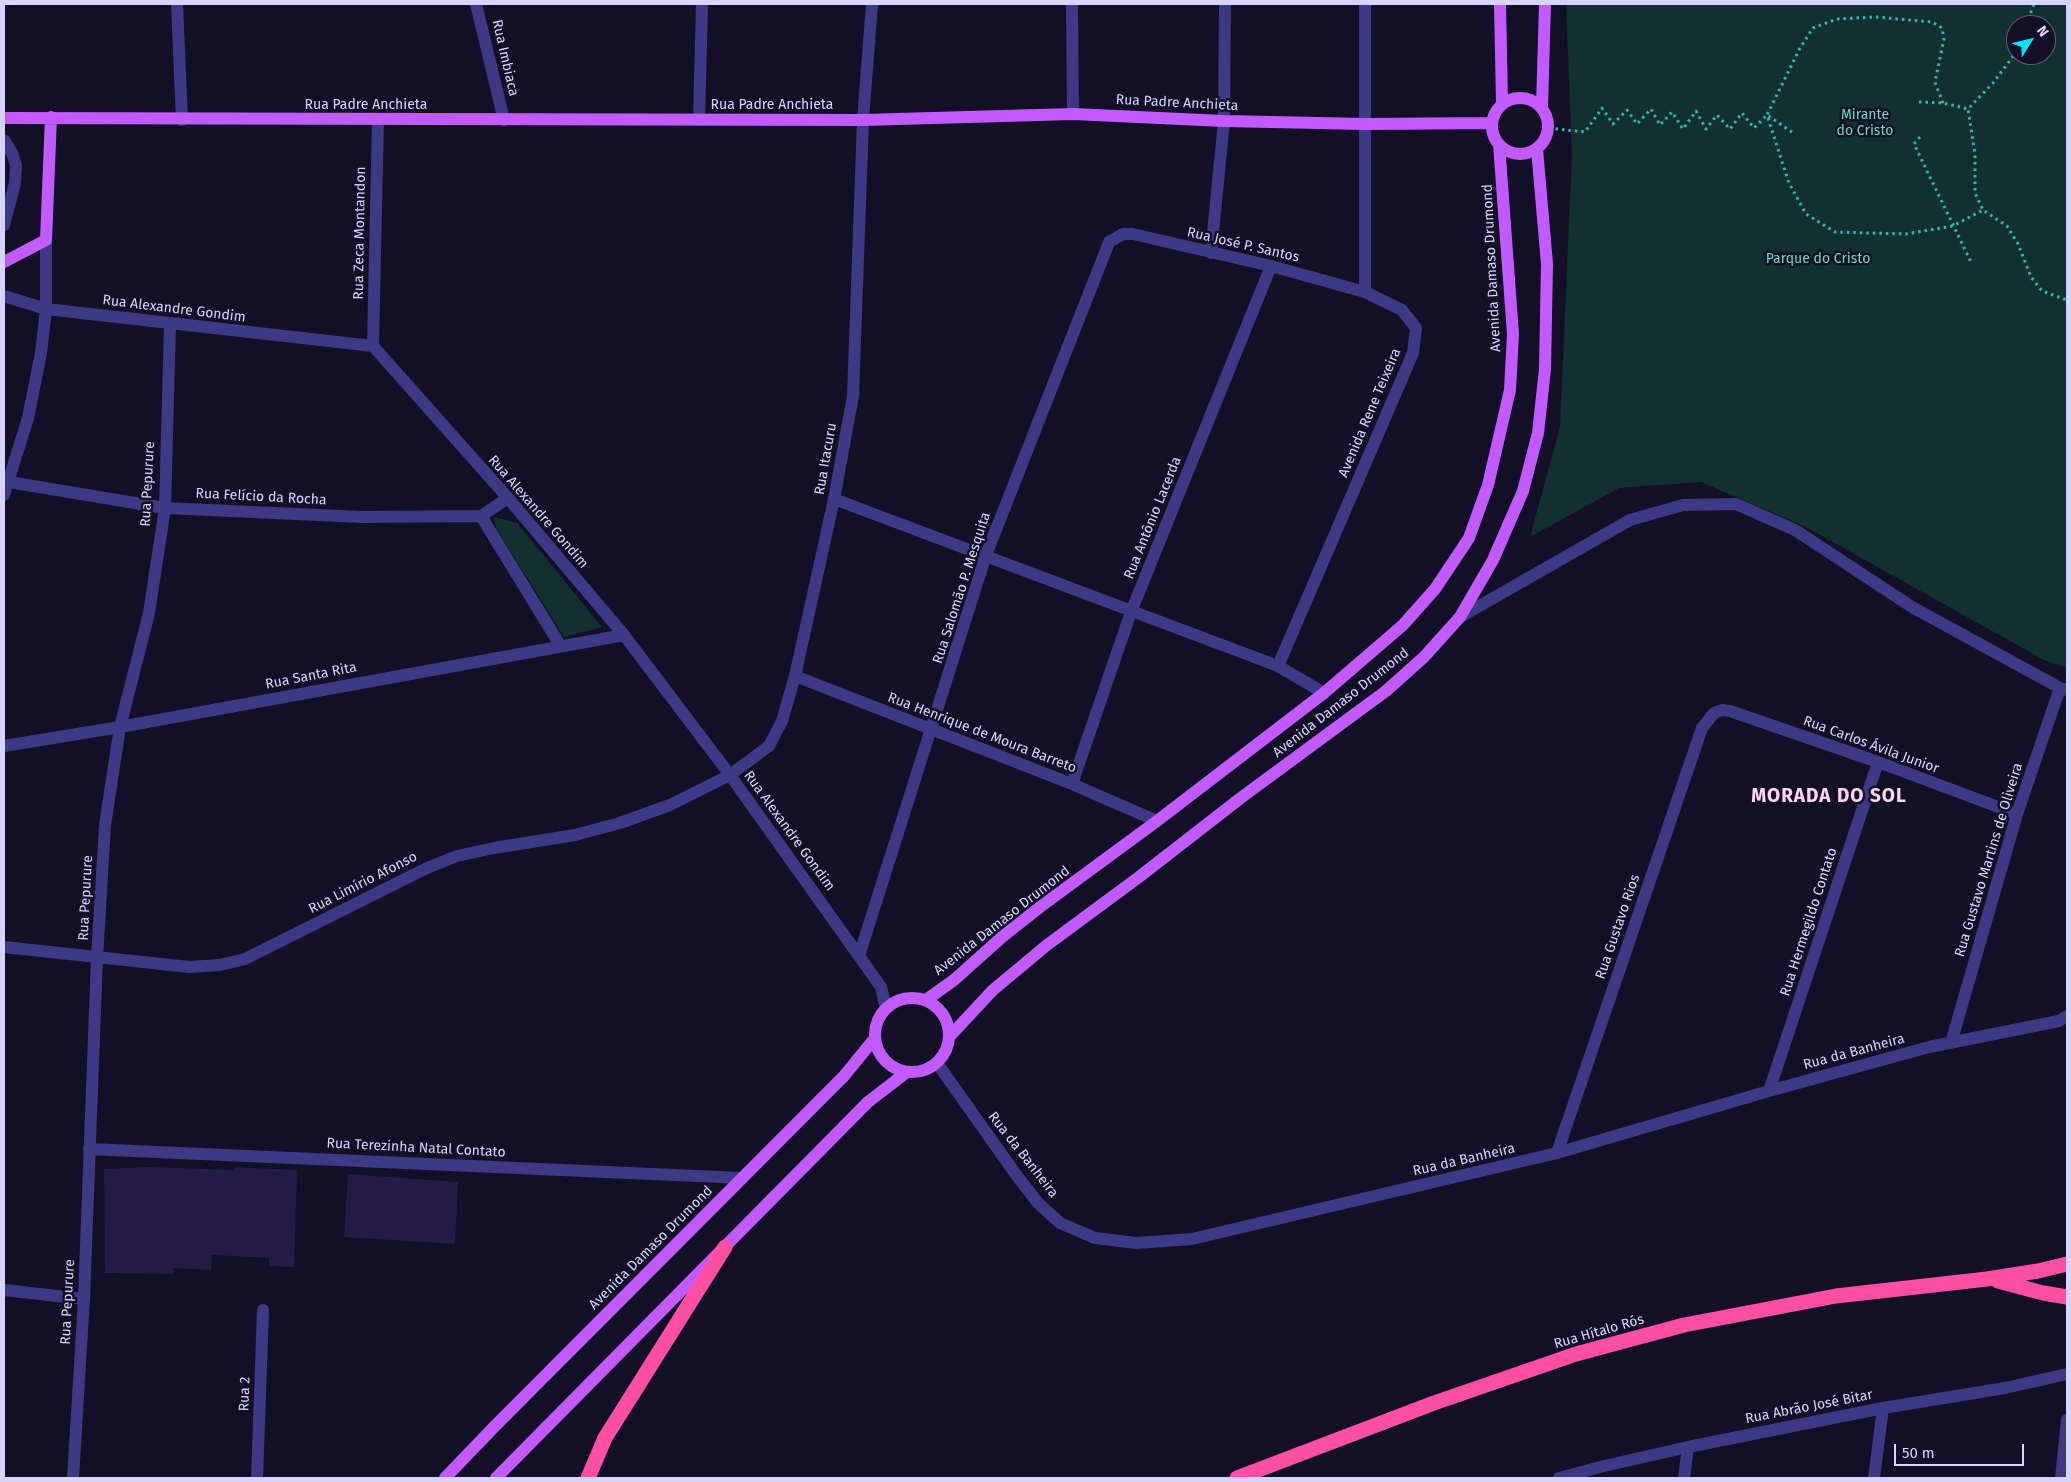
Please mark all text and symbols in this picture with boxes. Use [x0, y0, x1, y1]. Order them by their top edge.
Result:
north arrow [2006, 15, 2056, 65]
street label: Rua Imbiaca [488, 18, 522, 98]
text: N [2033, 23, 2052, 40]
street label: Rua Padre Anchieta [1115, 91, 1239, 115]
street label: Rua Padre Anchieta [305, 97, 427, 113]
street label: Rua Padre Anchieta [711, 97, 833, 113]
park label: Mirante do Cristo [1837, 107, 1893, 140]
street label: Rua Zeca Montandon [350, 166, 370, 300]
street label: Avenida Damaso Drumond [1479, 184, 1505, 352]
street label: Rua José P. Santos [1185, 224, 1301, 266]
park label: Parque do Cristo [1766, 251, 1870, 267]
street label: Rua Alexandre Gondim [101, 292, 247, 326]
street label: Avenida Rene Teixeira [1335, 346, 1405, 480]
street label: Rua Itacuru [811, 422, 841, 496]
street label: Rua Pepurure [137, 441, 159, 527]
street label: Rua Alexandre Gondim [484, 452, 592, 572]
street label: Rua Antônio Lacerda [1121, 454, 1185, 582]
street label: Rua Felício da Rocha [195, 485, 327, 509]
street label: Rua Salomão P. Mesquita [930, 510, 994, 666]
street label: Avenida Damaso Drumond [1270, 645, 1412, 761]
street label: Rua Santa Rita [264, 659, 358, 693]
street label: Rua Henrique de Moura Barreto [885, 689, 1079, 777]
street label: Rua Carlos Ávila Junior [1801, 713, 1941, 777]
street label: Rua Gustavo Martins de Oliveira [1951, 761, 2027, 959]
street label: Rua Alexandre Gondim [740, 768, 838, 894]
district label: MORADA DO SOL [1750, 786, 1908, 808]
street label: Rua Hermegildo Contato [1777, 846, 1841, 998]
street label: Rua Limírio Afonso [306, 848, 420, 918]
street label: Rua Pepurure [75, 855, 97, 941]
street label: Avenida Damaso Drumond [931, 863, 1073, 979]
street label: Rua Gustavo Rios [1592, 872, 1644, 982]
street label: Rua da Banheira [1801, 1030, 1907, 1074]
street label: Rua da Banheira [984, 1109, 1062, 1201]
street label: Rua Terezinha Natal Contato [326, 1135, 506, 1161]
street label: Rua da Banheira [1411, 1140, 1517, 1180]
street label: Avenida Damaso Drumond [586, 1183, 716, 1313]
street label: Rua Pepurure [57, 1259, 79, 1345]
street label: Rua Hítalo Rós [1552, 1311, 1646, 1353]
street label: Rua 2 [236, 1376, 254, 1412]
street label: Rua Abrão José Bitar [1744, 1386, 1874, 1428]
scale bar [1896, 1434, 2026, 1466]
text: 50 m [1902, 1444, 1935, 1462]

